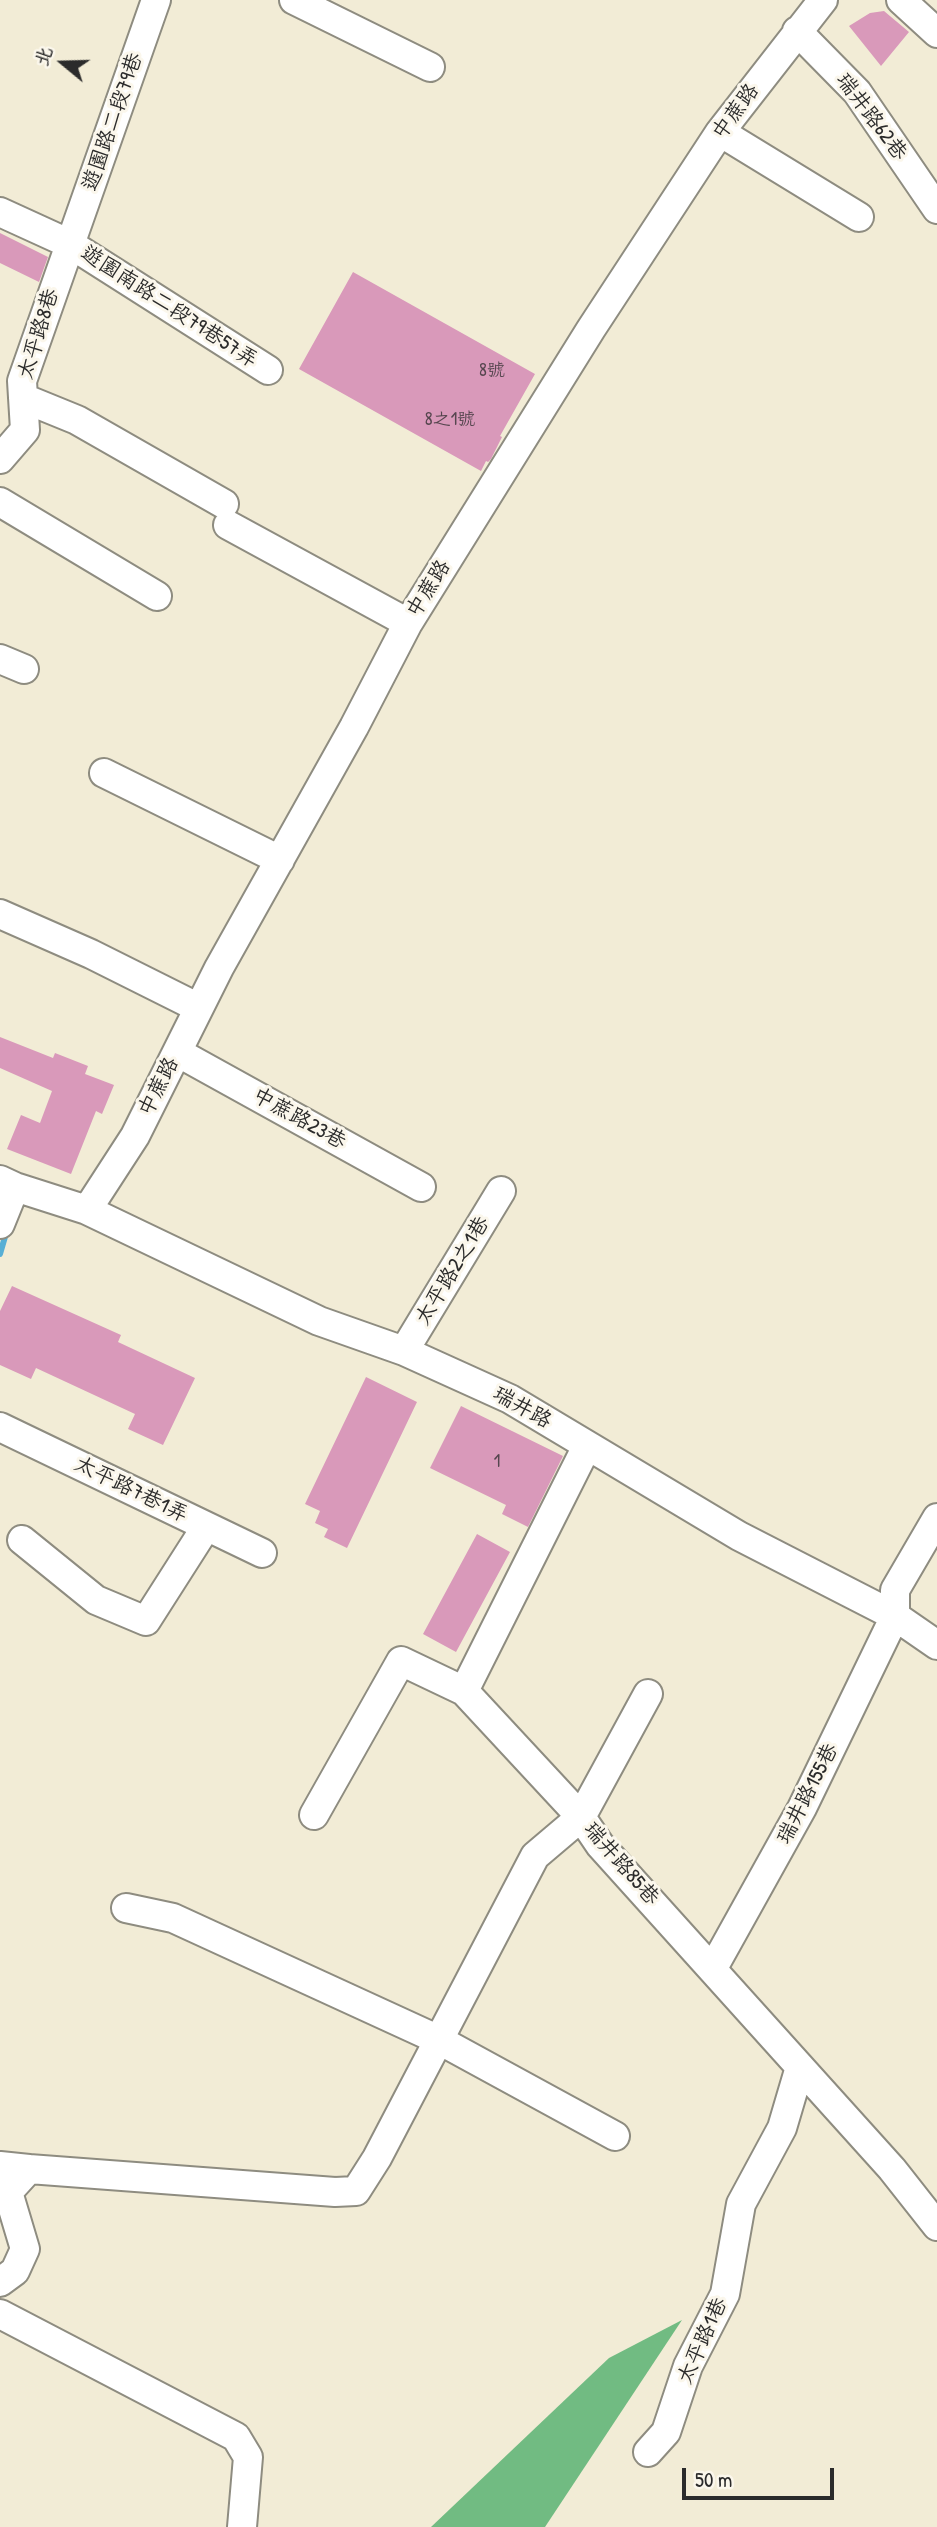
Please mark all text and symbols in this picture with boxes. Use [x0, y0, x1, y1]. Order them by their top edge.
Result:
north arrow [28, 28, 98, 98]
text: 北 [28, 43, 59, 69]
street label: 遊園路二段79巷 [78, 50, 148, 194]
street label: 瑞井路62巷 [830, 69, 912, 165]
street label: 中蔗路 [707, 79, 765, 145]
street label: 遊園南路二段79巷57弄 [76, 241, 262, 373]
street label: 太平路8巷 [13, 286, 65, 382]
house number: 8號 [479, 360, 505, 382]
house number: 8之1號 [425, 409, 475, 431]
street label: 中蔗路 [402, 556, 456, 622]
street label: 中蔗路 [133, 1053, 185, 1121]
street label: 中蔗路23巷 [248, 1083, 350, 1155]
street label: 太平路2之1巷 [411, 1212, 495, 1330]
street label: 瑞井路 [488, 1382, 556, 1434]
house number: 1 [494, 1451, 500, 1473]
street label: 太平路7巷1弄 [70, 1452, 192, 1528]
street label: 瑞井路155巷 [772, 1740, 844, 1848]
street label: 瑞井路85巷 [578, 1817, 664, 1911]
street label: 太平路1巷 [673, 2294, 733, 2388]
scale bar [685, 2454, 837, 2498]
text: 50 m [695, 2465, 732, 2494]

